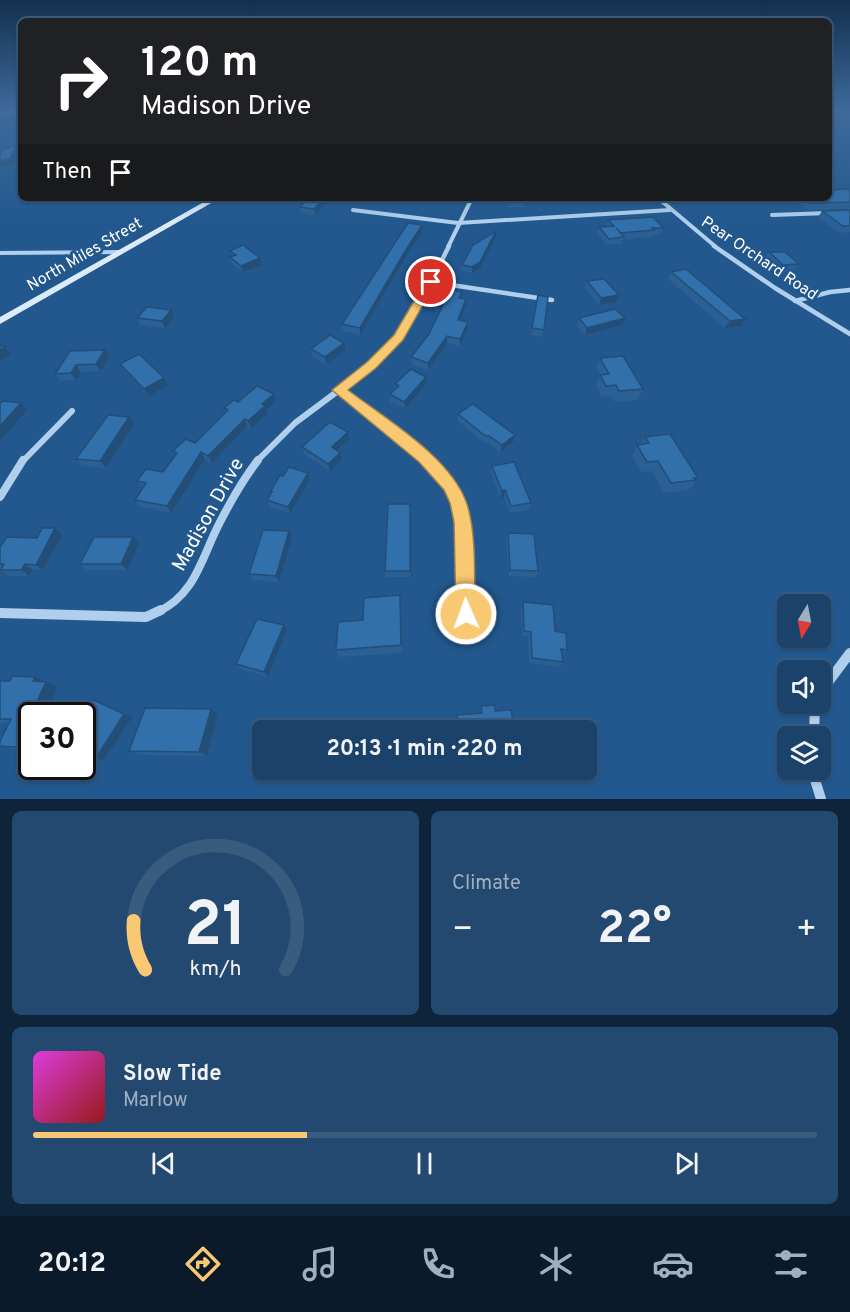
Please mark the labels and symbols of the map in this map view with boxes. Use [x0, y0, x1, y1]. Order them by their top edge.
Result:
street label: Pear Orchard Road [697, 213, 821, 305]
street label: North Miles Street [24, 214, 146, 296]
pin [405, 256, 456, 307]
street label: Madison Drive [167, 454, 251, 576]
position arrow [434, 582, 498, 646]
north arrow [777, 594, 831, 648]
speed limit sign: 30 [18, 702, 96, 780]

